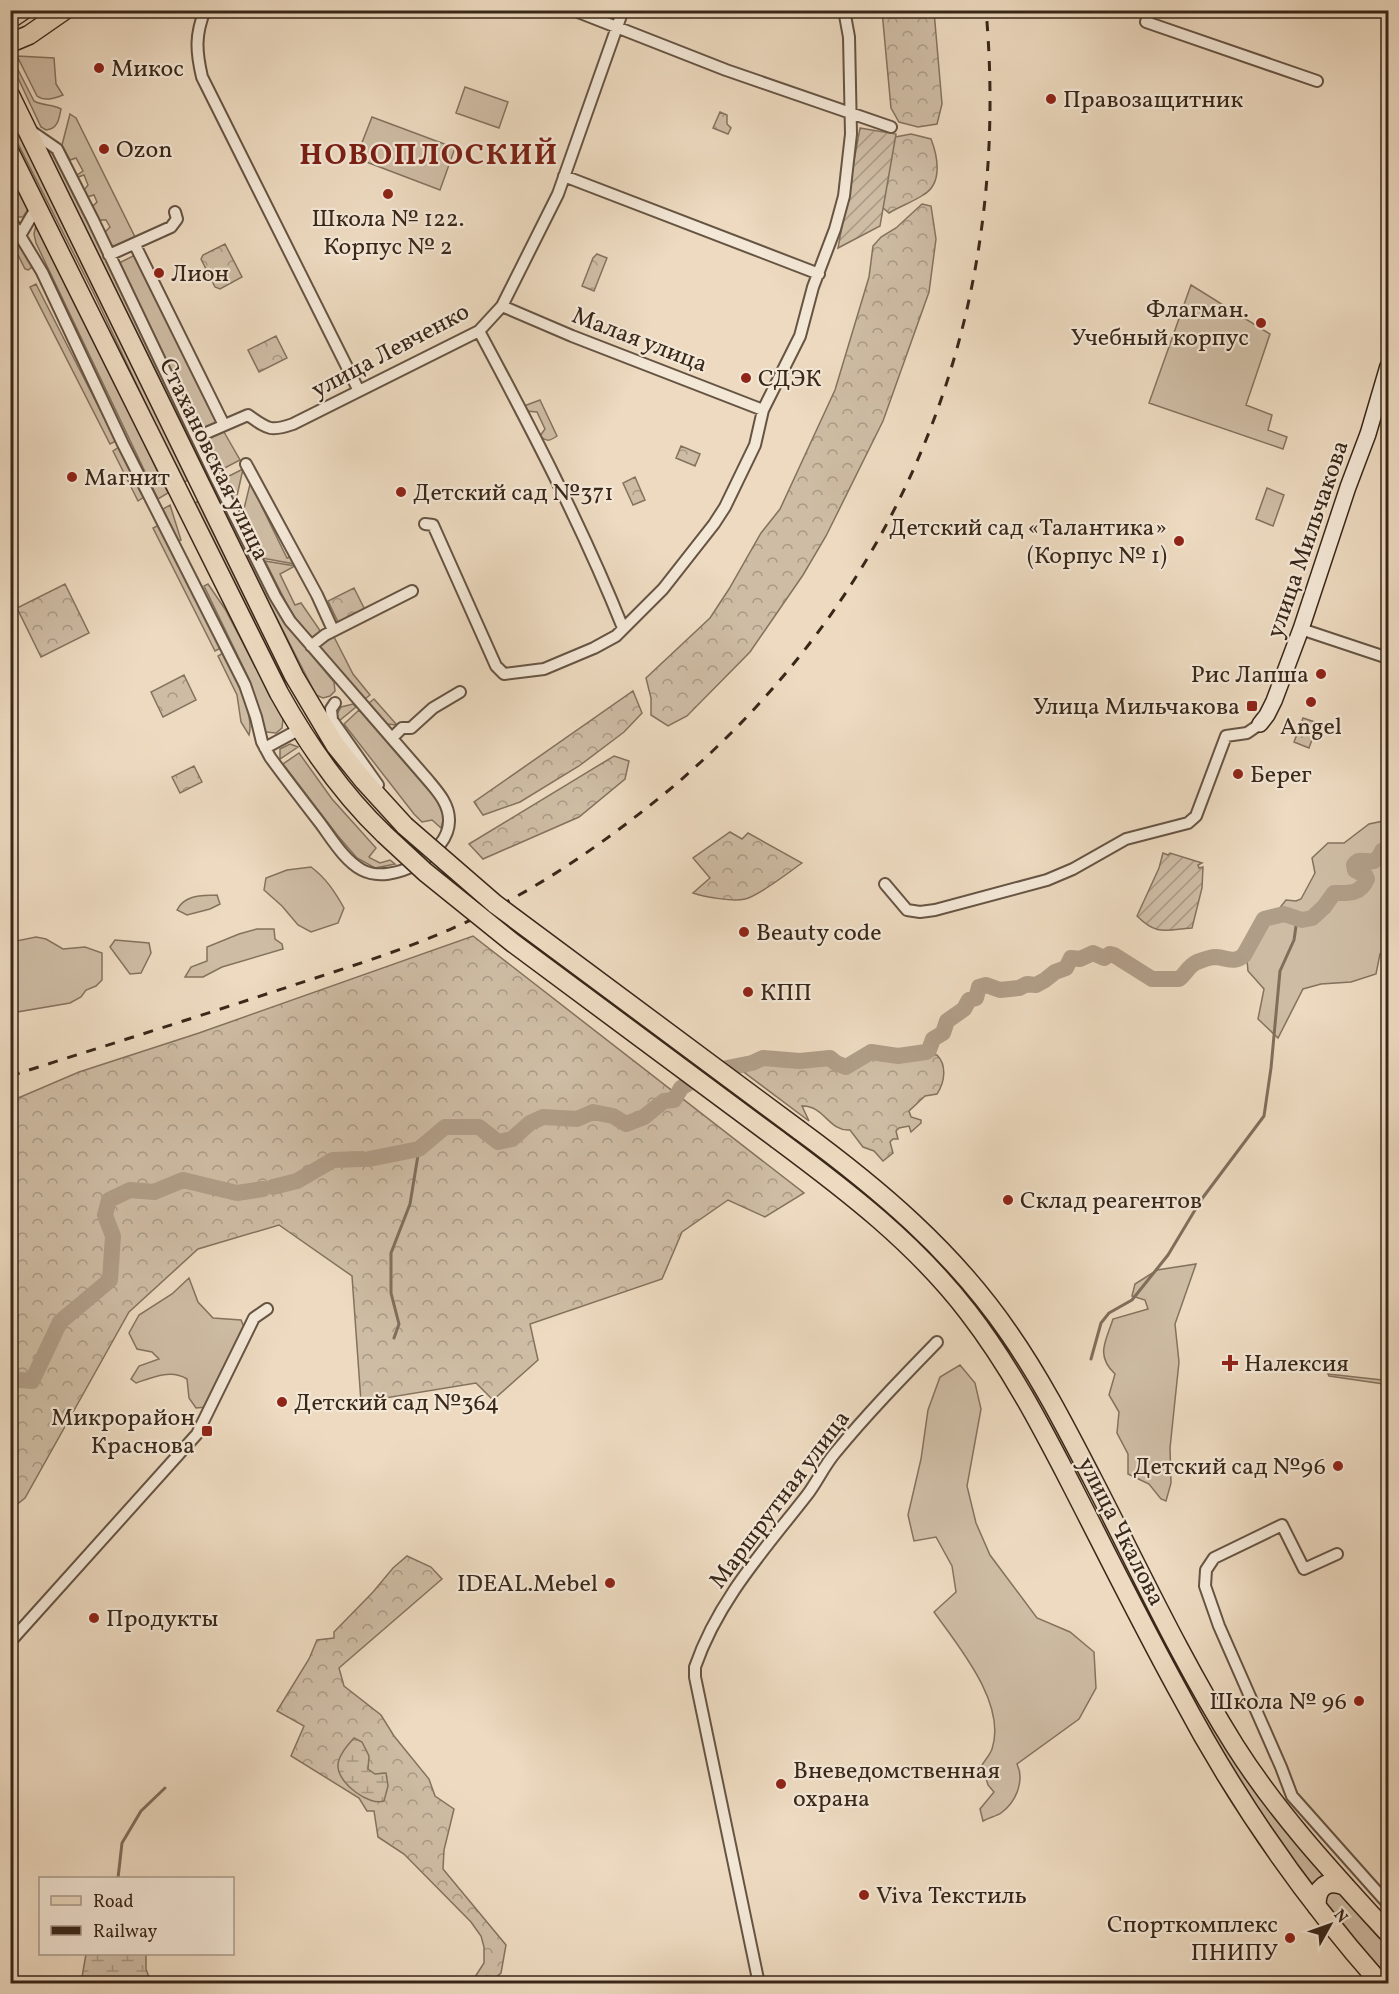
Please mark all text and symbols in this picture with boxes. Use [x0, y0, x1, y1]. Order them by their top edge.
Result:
place label: Микос [111, 53, 184, 87]
marker: Микос [92, 61, 106, 75]
place label: Правозащитник [1063, 84, 1243, 118]
marker: Правозащитник [1044, 92, 1058, 106]
place label: Ozon [116, 134, 173, 168]
district label: НОВОПЛОСКИЙ [299, 135, 559, 177]
marker: Ozon [97, 142, 111, 156]
marker: Школа № 122. Корпус № 2 [381, 187, 395, 201]
place label: Школа № 122. Корпус № 2 [312, 203, 464, 265]
place label: Лион [171, 258, 229, 292]
marker: Лион [152, 266, 166, 280]
place label: Флагман. Учебный корпус [1071, 294, 1249, 356]
street label: улица Левченко [306, 296, 476, 408]
street label: Малая улица [567, 299, 712, 382]
marker: Флагман. Учебный корпус [1254, 316, 1268, 330]
street label: Стахановская улица [149, 353, 277, 567]
place label: СДЭК [758, 363, 822, 397]
marker: СДЭК [739, 371, 753, 385]
street label: улица Мильчакова [1259, 436, 1359, 643]
place label: Магнит [84, 462, 170, 496]
marker: Магнит [65, 470, 79, 484]
place label: Детский сад №371 [413, 477, 614, 511]
marker: Детский сад №371 [394, 485, 408, 499]
place label: Детский сад «Талантика» (Корпус № 1) [889, 512, 1167, 574]
marker: Детский сад «Талантика» (Корпус № 1) [1172, 534, 1186, 548]
place label: Рис Лапша [1191, 659, 1309, 693]
marker: Рис Лапша [1314, 667, 1328, 681]
place label: Улица Мильчакова [1033, 691, 1240, 725]
marker: Angel [1304, 695, 1318, 709]
marker: Улица Мильчакова [1245, 699, 1259, 713]
place label: Angel [1280, 711, 1342, 745]
place label: Берег [1250, 759, 1312, 793]
marker: Берег [1231, 767, 1245, 781]
place label: Beauty code [756, 917, 882, 951]
marker: Beauty code [737, 925, 751, 939]
place label: КПП [760, 977, 812, 1011]
marker: КПП [741, 985, 755, 999]
place label: Склад реагентов [1020, 1185, 1202, 1219]
marker: Склад реагентов [1001, 1193, 1015, 1207]
place label: Налексия [1244, 1348, 1349, 1382]
marker: Налексия [1221, 1354, 1239, 1372]
place label: Детский сад №364 [294, 1387, 499, 1421]
marker: Детский сад №364 [275, 1395, 289, 1409]
place label: Микрорайон Краснова [51, 1402, 195, 1464]
street label: Маршрутная улица [702, 1404, 859, 1597]
marker: Микрорайон Краснова [200, 1424, 214, 1438]
place label: Детский сад №96 [1133, 1451, 1326, 1485]
street label: улица Чкалова [1068, 1452, 1172, 1612]
marker: Детский сад №96 [1331, 1459, 1345, 1473]
place label: IDEAL.Mebel [457, 1568, 598, 1602]
marker: IDEAL.Mebel [603, 1576, 617, 1590]
place label: Продукты [106, 1603, 218, 1637]
marker: Продукты [87, 1611, 101, 1625]
place label: Школа № 96 [1209, 1686, 1347, 1720]
marker: Школа № 96 [1352, 1694, 1366, 1708]
place label: Вневедомственная охрана [793, 1755, 1000, 1817]
marker: Вневедомственная охрана [774, 1777, 788, 1791]
legend [39, 1877, 234, 1955]
place label: Viva Текстиль [876, 1880, 1027, 1914]
marker: Viva Текстиль [857, 1888, 871, 1902]
text: Road [93, 1890, 134, 1915]
north arrow [1300, 1895, 1360, 1955]
text: N [1328, 1905, 1352, 1928]
place label: Спорткомплекс ПНИПУ [1107, 1909, 1278, 1971]
text: Railway [93, 1920, 157, 1945]
marker: Спорткомплекс ПНИПУ [1283, 1931, 1297, 1945]

